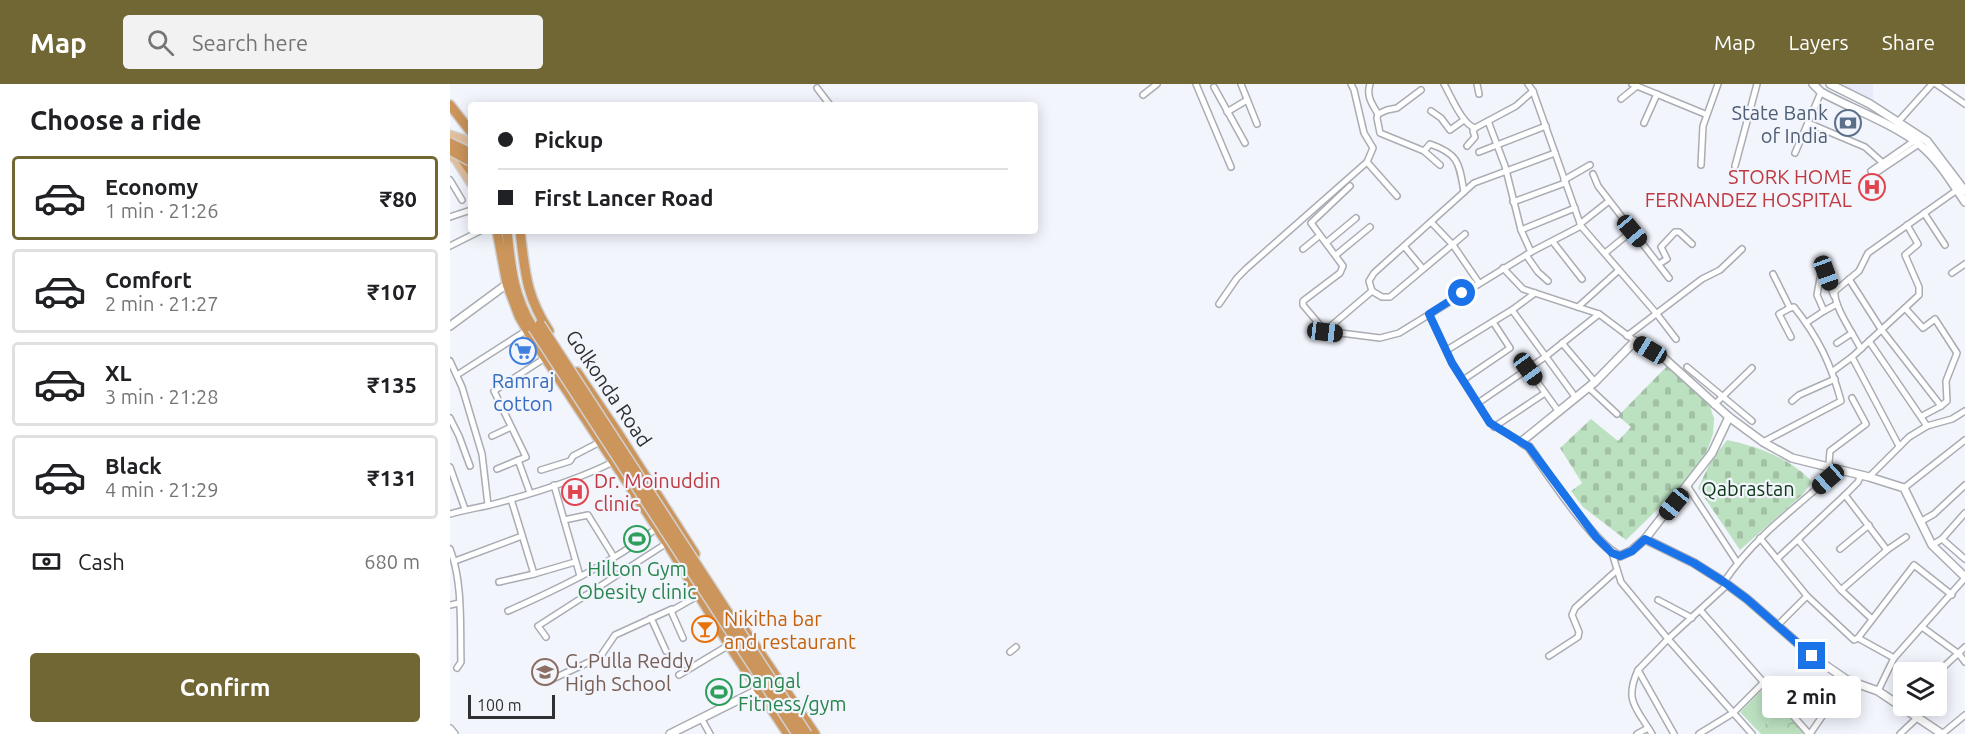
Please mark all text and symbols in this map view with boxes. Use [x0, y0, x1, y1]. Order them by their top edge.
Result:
search box [123, 15, 543, 69]
icon: search [144, 26, 177, 59]
text: Map [30, 27, 87, 58]
text: Search here [192, 30, 308, 55]
text: Map [1714, 30, 1755, 54]
text: Layers [1788, 30, 1849, 54]
text: Share [1882, 30, 1935, 54]
place label: State Bank of India [1731, 101, 1828, 147]
text: Choose a ride [30, 105, 202, 135]
bank icon: State Bank of India [1833, 108, 1863, 138]
text: Pickup [534, 127, 603, 152]
place label: STORK HOME FERNANDEZ HOSPITAL [1645, 165, 1852, 211]
icon: car [33, 171, 87, 225]
hospital icon: STORK HOME FERNANDEZ HOSPITAL [1857, 172, 1887, 202]
text: Economy [105, 174, 198, 199]
text: First Lancer Road [534, 185, 713, 210]
text: ₹80 [380, 186, 417, 211]
text: 1 min · 21:26 [105, 199, 219, 222]
car [1614, 211, 1650, 251]
car [1811, 253, 1841, 293]
icon: car [33, 264, 87, 318]
text: Comfort [105, 267, 192, 292]
text: ₹107 [367, 279, 417, 304]
route start [1448, 279, 1475, 306]
text: 2 min · 21:27 [105, 292, 219, 315]
car [1306, 321, 1344, 343]
street label: Golkonda Road [562, 325, 656, 451]
car [1630, 333, 1670, 367]
supermarket icon: Ramraj cotton [508, 336, 538, 366]
car [1510, 349, 1546, 389]
icon: car [33, 357, 87, 411]
text: XL [105, 360, 132, 385]
place label: Ramraj cotton [492, 369, 554, 415]
text: ₹135 [367, 372, 417, 397]
text: 3 min · 21:28 [105, 385, 219, 408]
icon: car [33, 450, 87, 504]
text: Black [105, 453, 162, 478]
car [1809, 460, 1847, 498]
text: ₹131 [367, 465, 417, 490]
place label: Dr. Moinuddin clinic [594, 469, 721, 515]
hospital icon: Dr. Moinuddin clinic [560, 477, 590, 507]
park label: Qabrastan [1701, 477, 1795, 500]
text: 4 min · 21:29 [105, 478, 219, 501]
car [1656, 484, 1692, 524]
sports icon: Hilton Gym Obesity clinic [622, 524, 652, 554]
icon: cash [30, 545, 63, 578]
text: Cash [78, 549, 125, 574]
text: 680 m [364, 550, 420, 573]
place label: Hilton Gym Obesity clinic [578, 557, 696, 603]
place label: Nikitha bar and restaurant [724, 607, 856, 653]
bar icon: Nikitha bar and restaurant [690, 614, 720, 644]
route end [1798, 642, 1825, 669]
place label: G. Pulla Reddy High School [565, 649, 694, 695]
button: Confirm [30, 653, 420, 722]
school or university icon: G. Pulla Reddy High School [530, 657, 560, 687]
map controls [1893, 662, 1947, 716]
button: layers [1893, 662, 1947, 716]
place label: Dangal Fitness/gym [738, 669, 847, 715]
sports icon: Dangal Fitness/gym [704, 677, 734, 707]
callout: 2 min [1762, 677, 1862, 719]
text: 2 min [1786, 685, 1837, 708]
scale bar [468, 692, 555, 720]
text: 100 m [477, 696, 522, 714]

